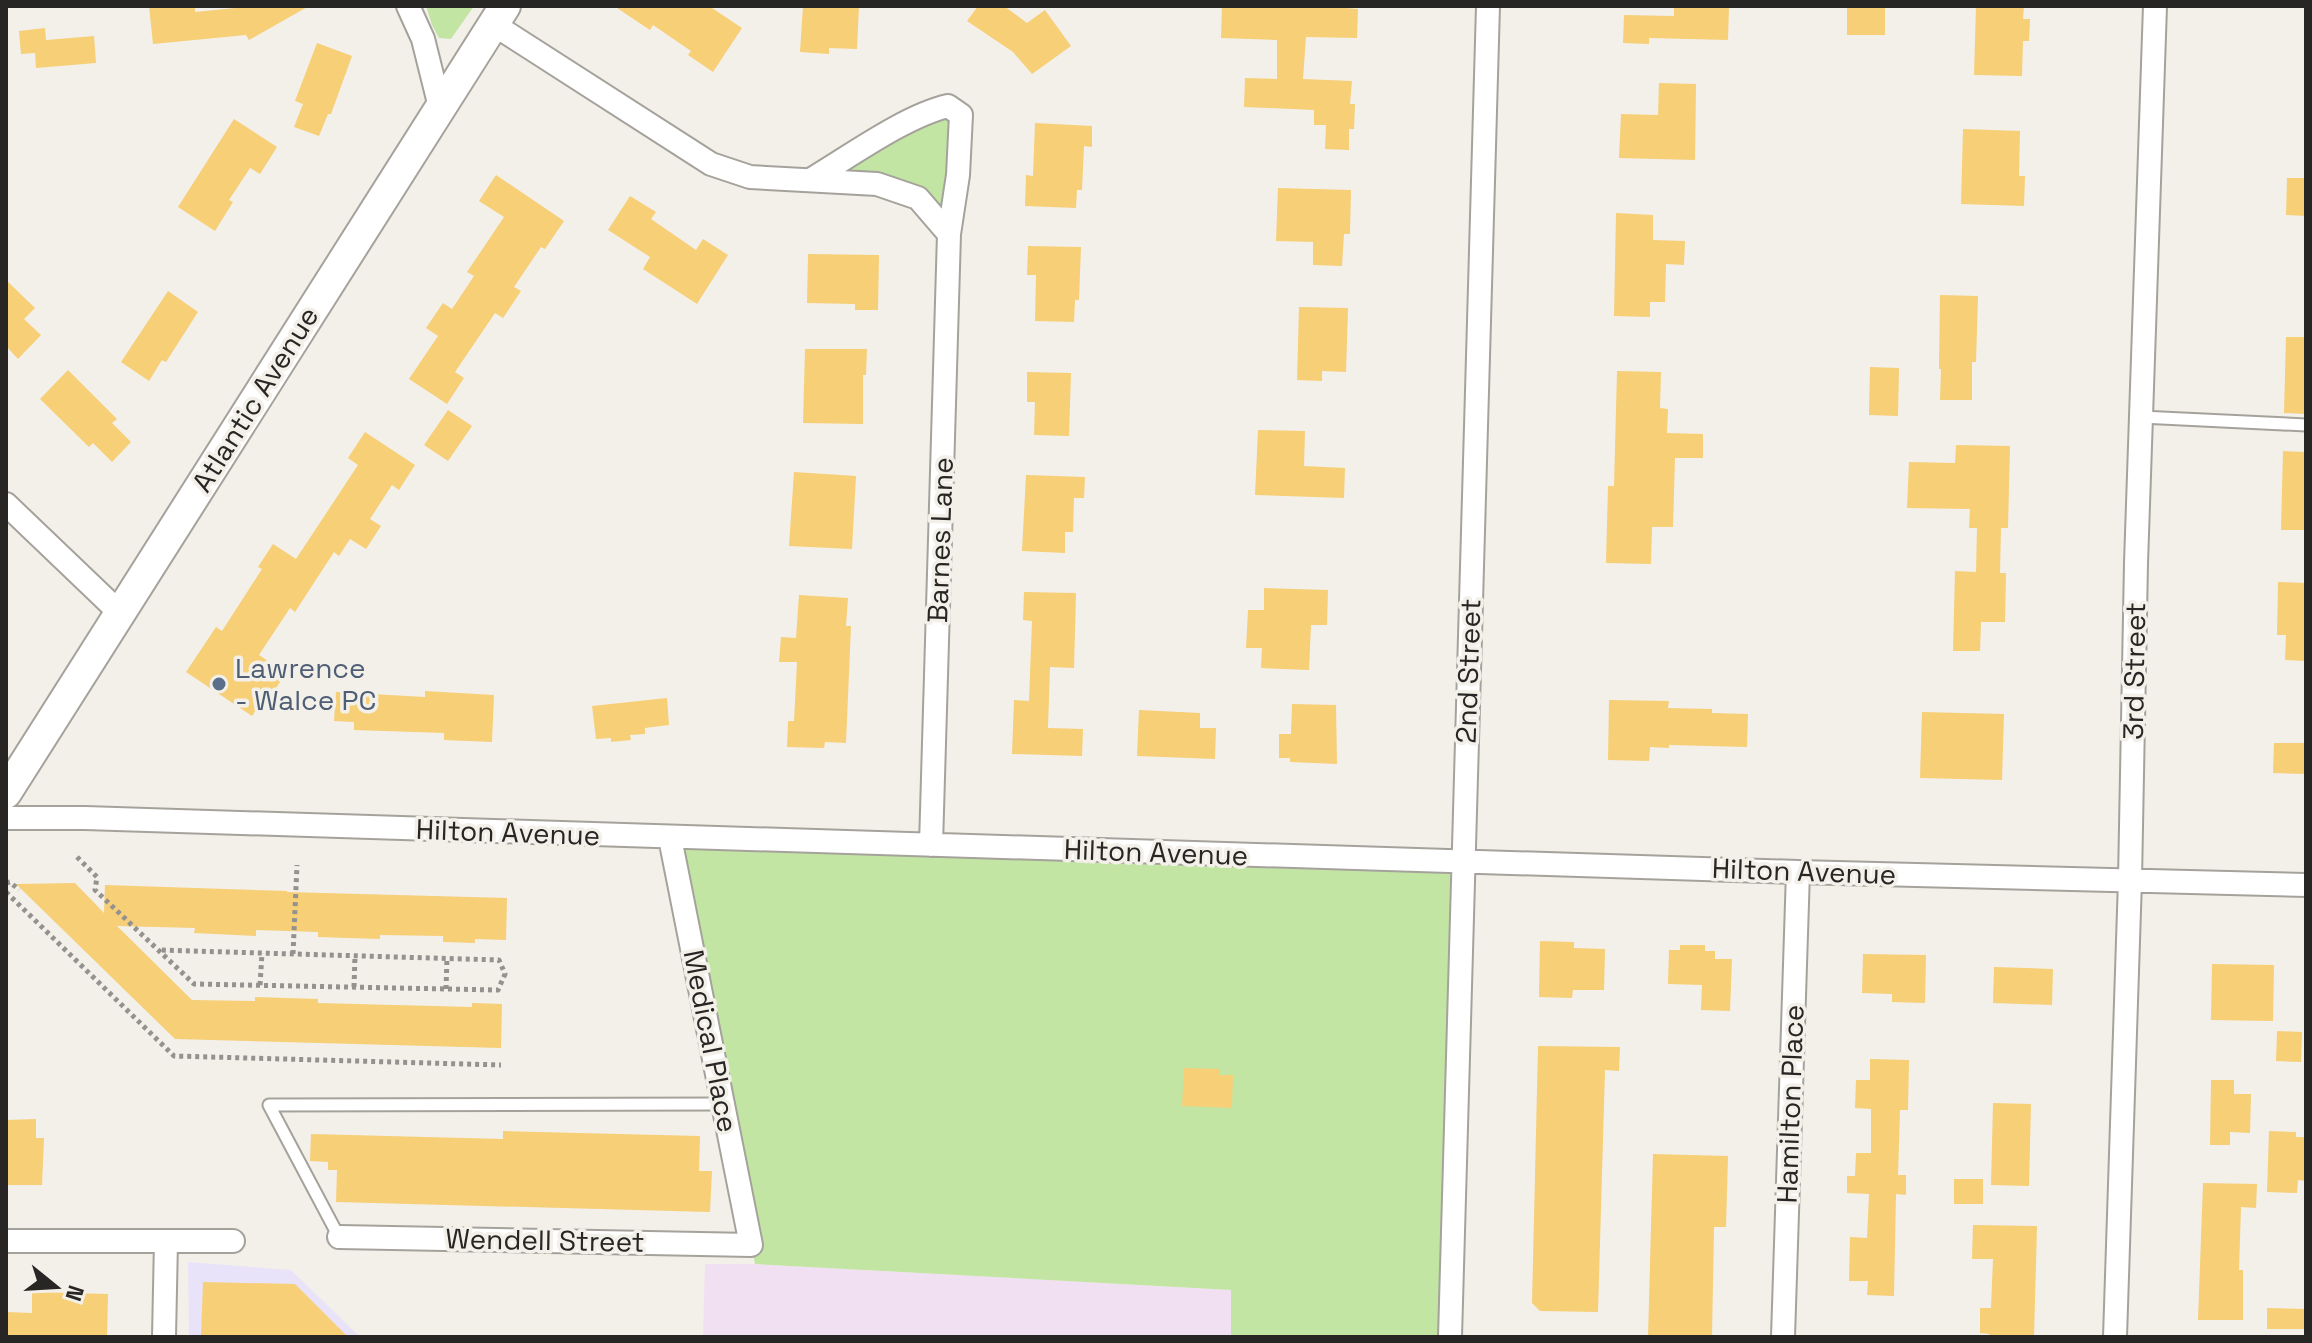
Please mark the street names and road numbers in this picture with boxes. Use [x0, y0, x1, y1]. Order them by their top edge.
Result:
street label: Atlantic Avenue [184, 300, 326, 498]
street label: Barnes Lane [919, 456, 961, 624]
street label: 2nd Street [1447, 598, 1489, 744]
street label: 3rd Street [2115, 602, 2153, 740]
street label: Hilton Avenue [415, 811, 601, 853]
street label: Hilton Avenue [1063, 831, 1249, 873]
street label: Hilton Avenue [1711, 850, 1897, 892]
street label: Medical Place [676, 947, 746, 1135]
street label: Hamilton Place [1769, 1004, 1811, 1204]
street label: Wendell Street [445, 1220, 645, 1260]

